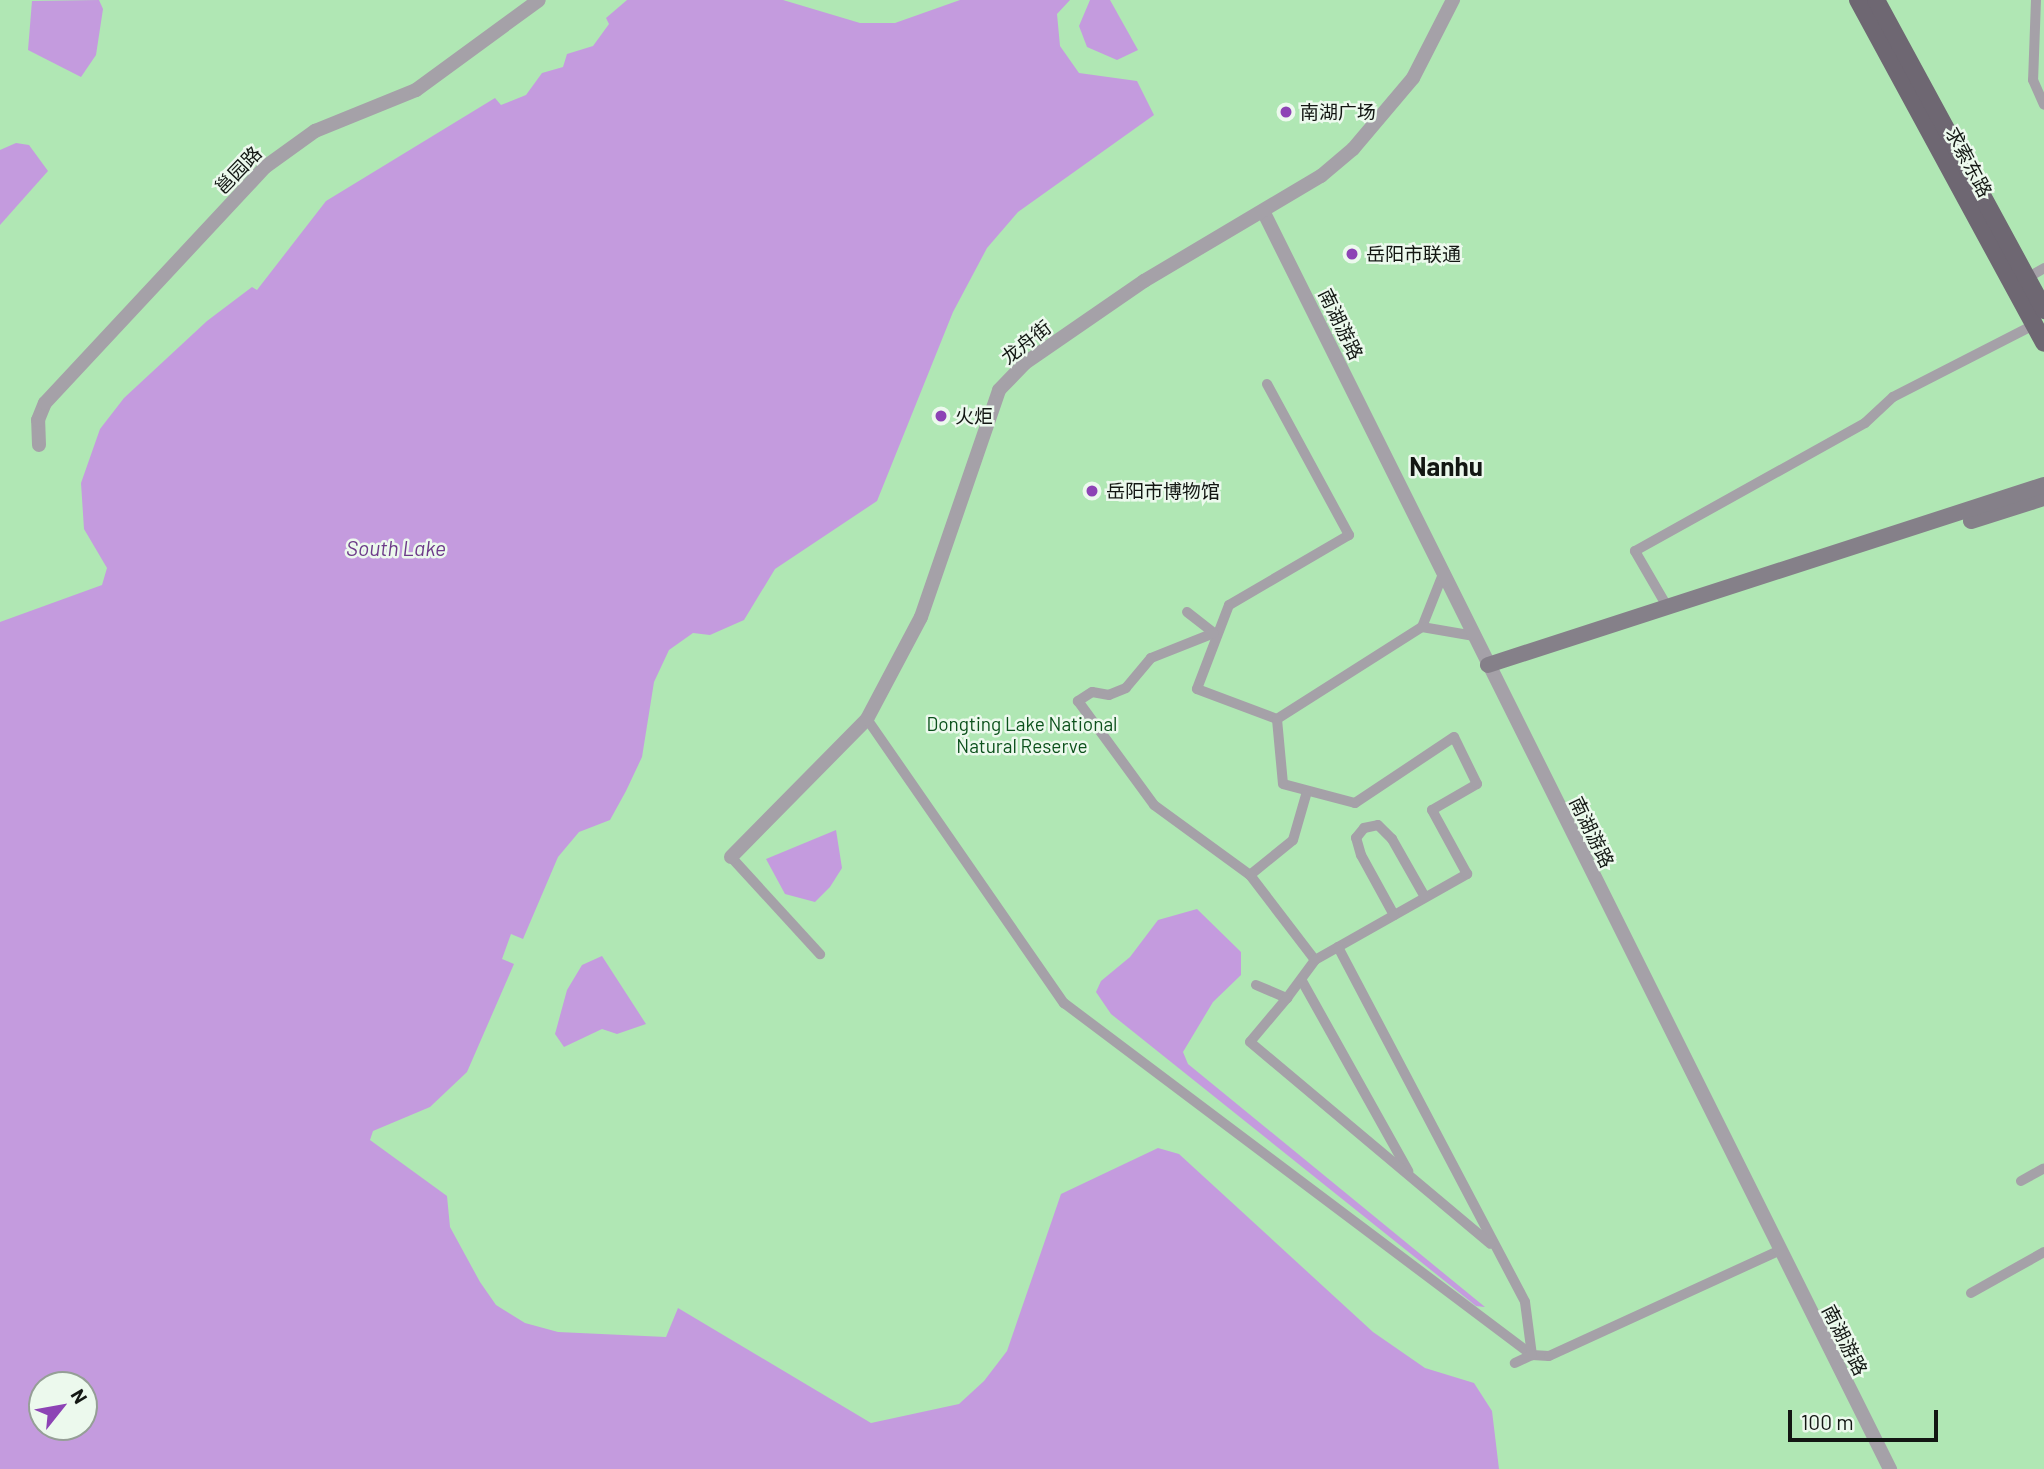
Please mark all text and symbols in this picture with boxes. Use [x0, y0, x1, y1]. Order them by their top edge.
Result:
place label: 南湖广场 [1300, 101, 1376, 123]
marker: 南湖广场 [1278, 104, 1294, 120]
street label: 求索东路 [1941, 123, 1997, 201]
street label: 邕园路 [210, 142, 266, 198]
place label: 岳阳市联通 [1366, 243, 1461, 265]
marker: 岳阳市联通 [1344, 246, 1360, 262]
street label: 南湖游路 [1314, 285, 1368, 363]
street label: 龙舟街 [997, 315, 1055, 369]
place label: 火炬 [955, 405, 993, 427]
marker: 火炬 [933, 408, 949, 424]
district label: Nanhu [1409, 450, 1483, 482]
place label: 岳阳市博物馆 [1106, 480, 1220, 502]
marker: 岳阳市博物馆 [1084, 483, 1100, 499]
water label: South Lake [346, 535, 446, 561]
park label: Dongting Lake National Natural Reserve [927, 713, 1117, 757]
street label: 南湖游路 [1565, 793, 1619, 871]
street label: 南湖游路 [1818, 1301, 1872, 1379]
north arrow [28, 1371, 98, 1441]
text: N [67, 1385, 93, 1407]
scale bar [1792, 1396, 1942, 1440]
text: 100 m [1801, 1409, 1854, 1434]

